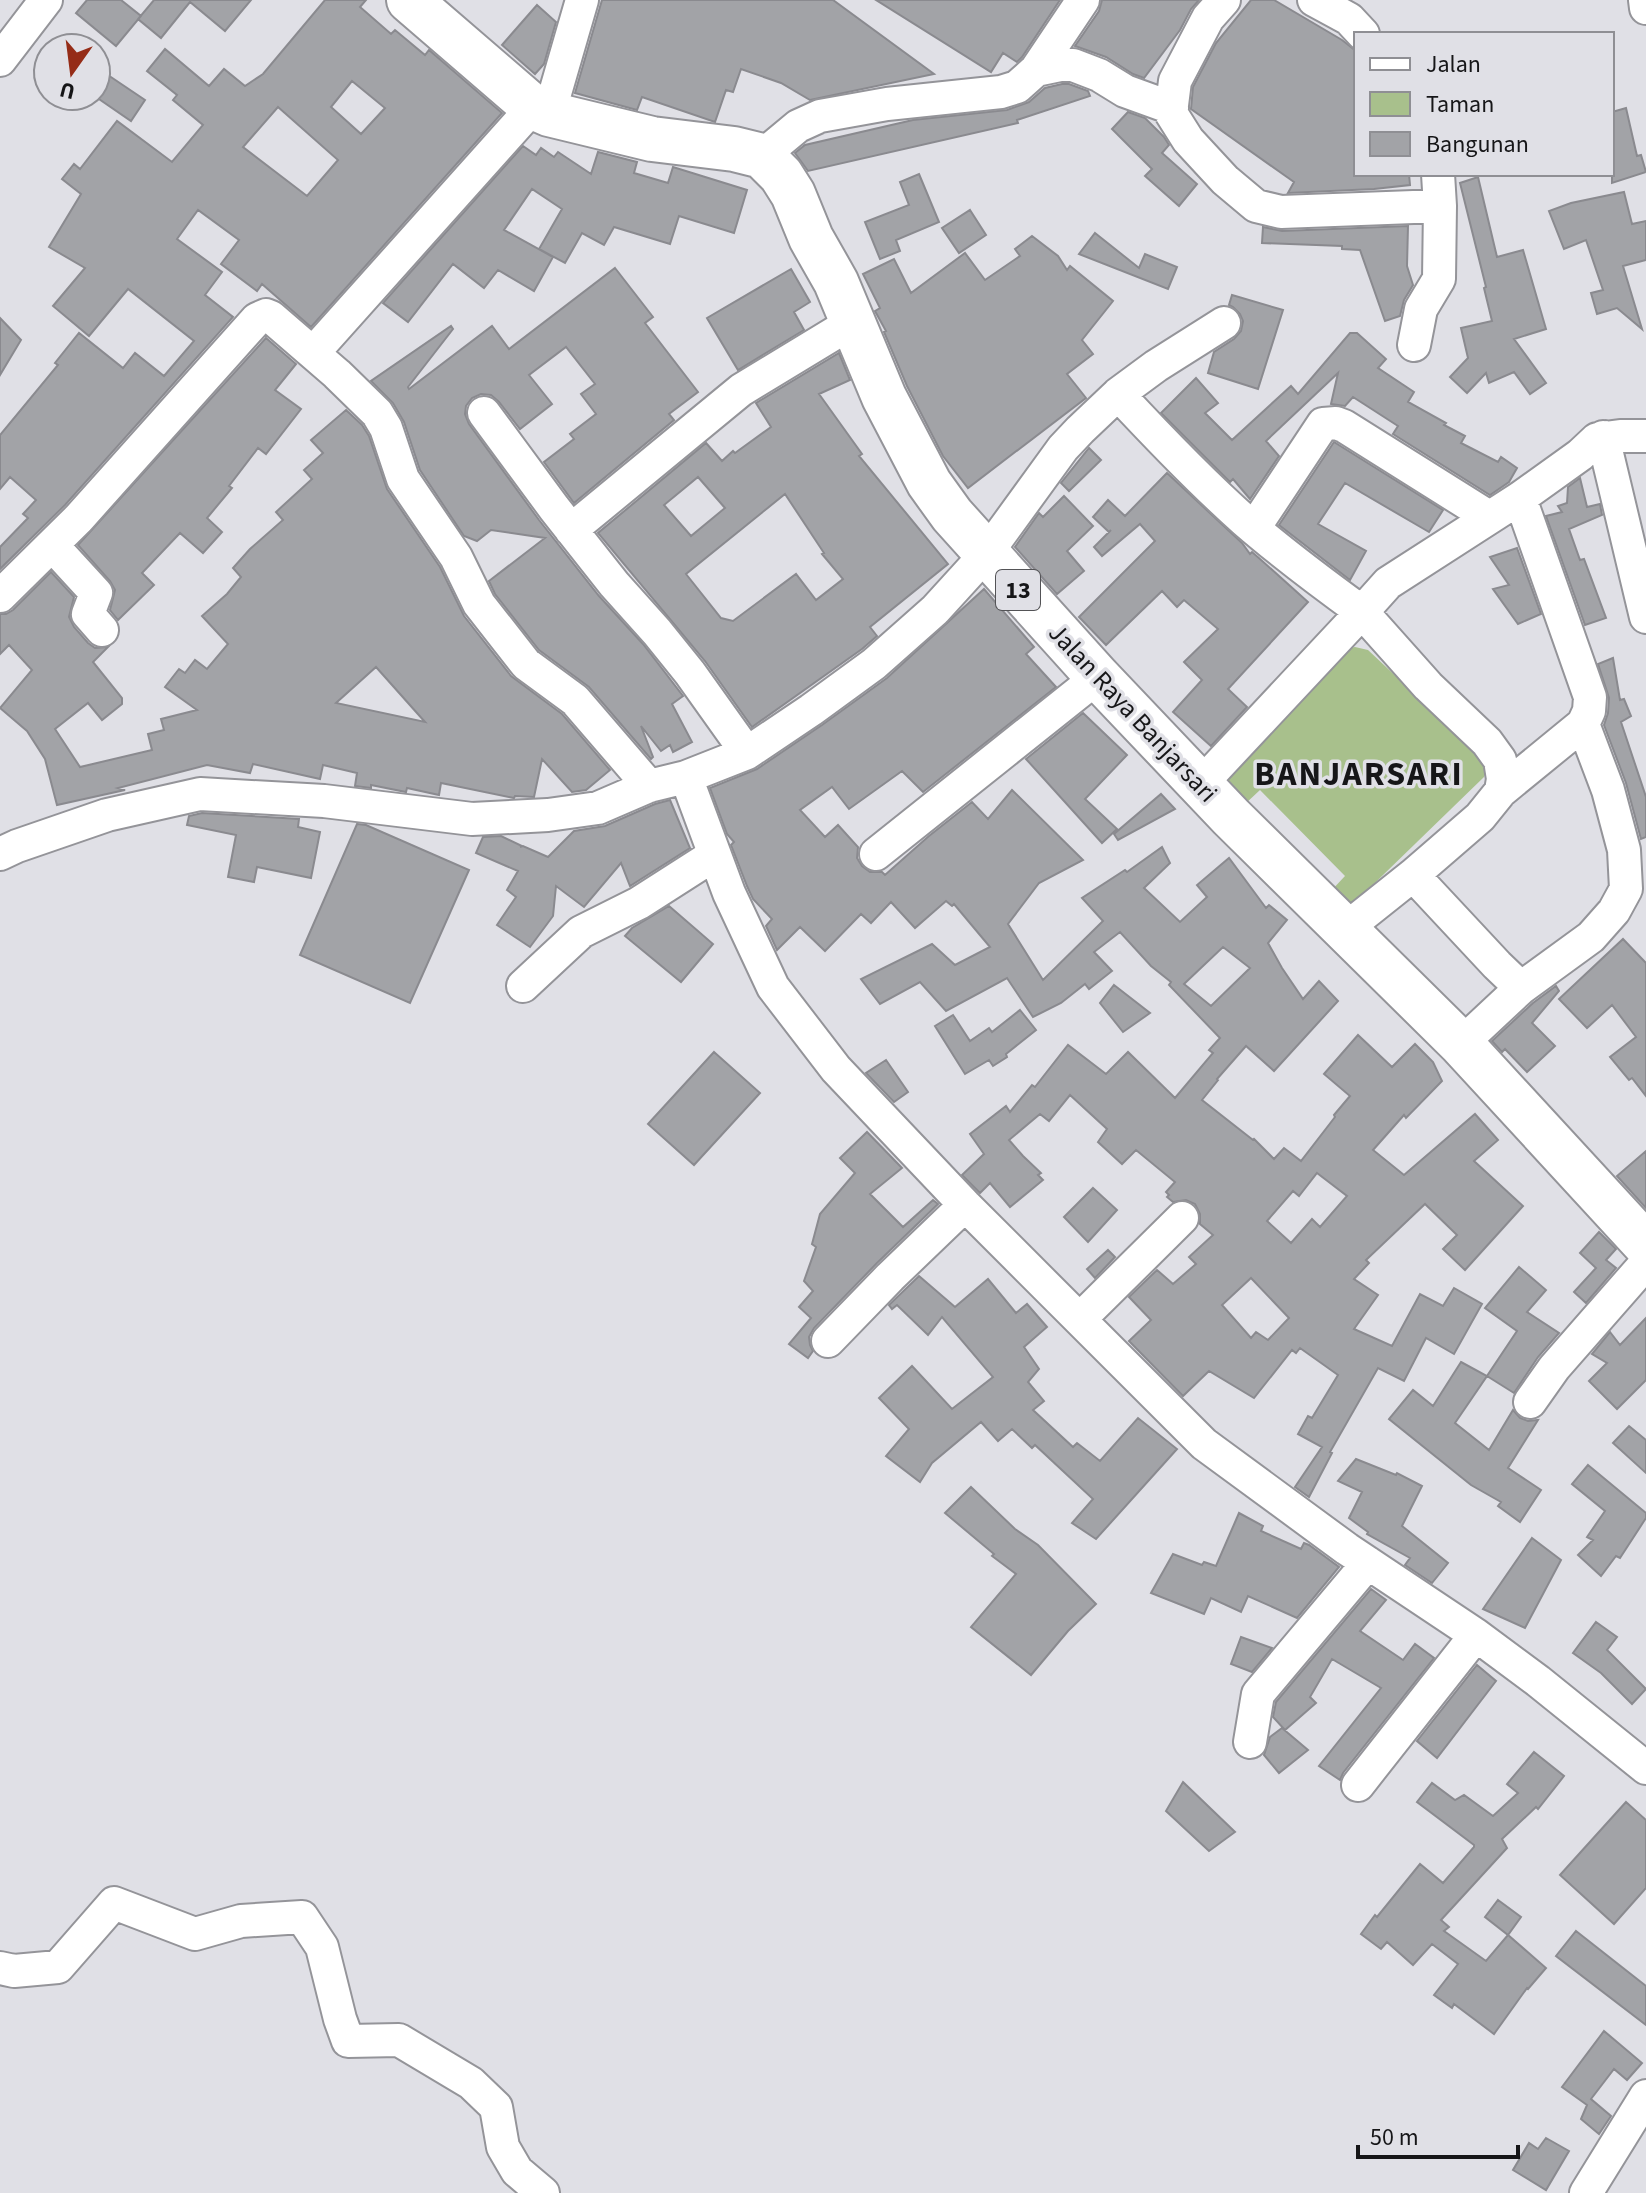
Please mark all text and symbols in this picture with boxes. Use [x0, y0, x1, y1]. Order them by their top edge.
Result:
north arrow [32, 32, 112, 112]
legend [1354, 32, 1614, 176]
text: Jalan [1426, 47, 1481, 82]
text: U [56, 73, 78, 108]
text: Taman [1426, 87, 1494, 122]
text: Bangunan [1426, 127, 1529, 162]
road number: 13 [996, 570, 1040, 610]
street label: Jalan Raya Banjarsari [1040, 615, 1226, 811]
district label: BANJARSARI [1254, 750, 1464, 799]
scale bar [1358, 2109, 1518, 2159]
text: 50 m [1370, 2120, 1419, 2155]

